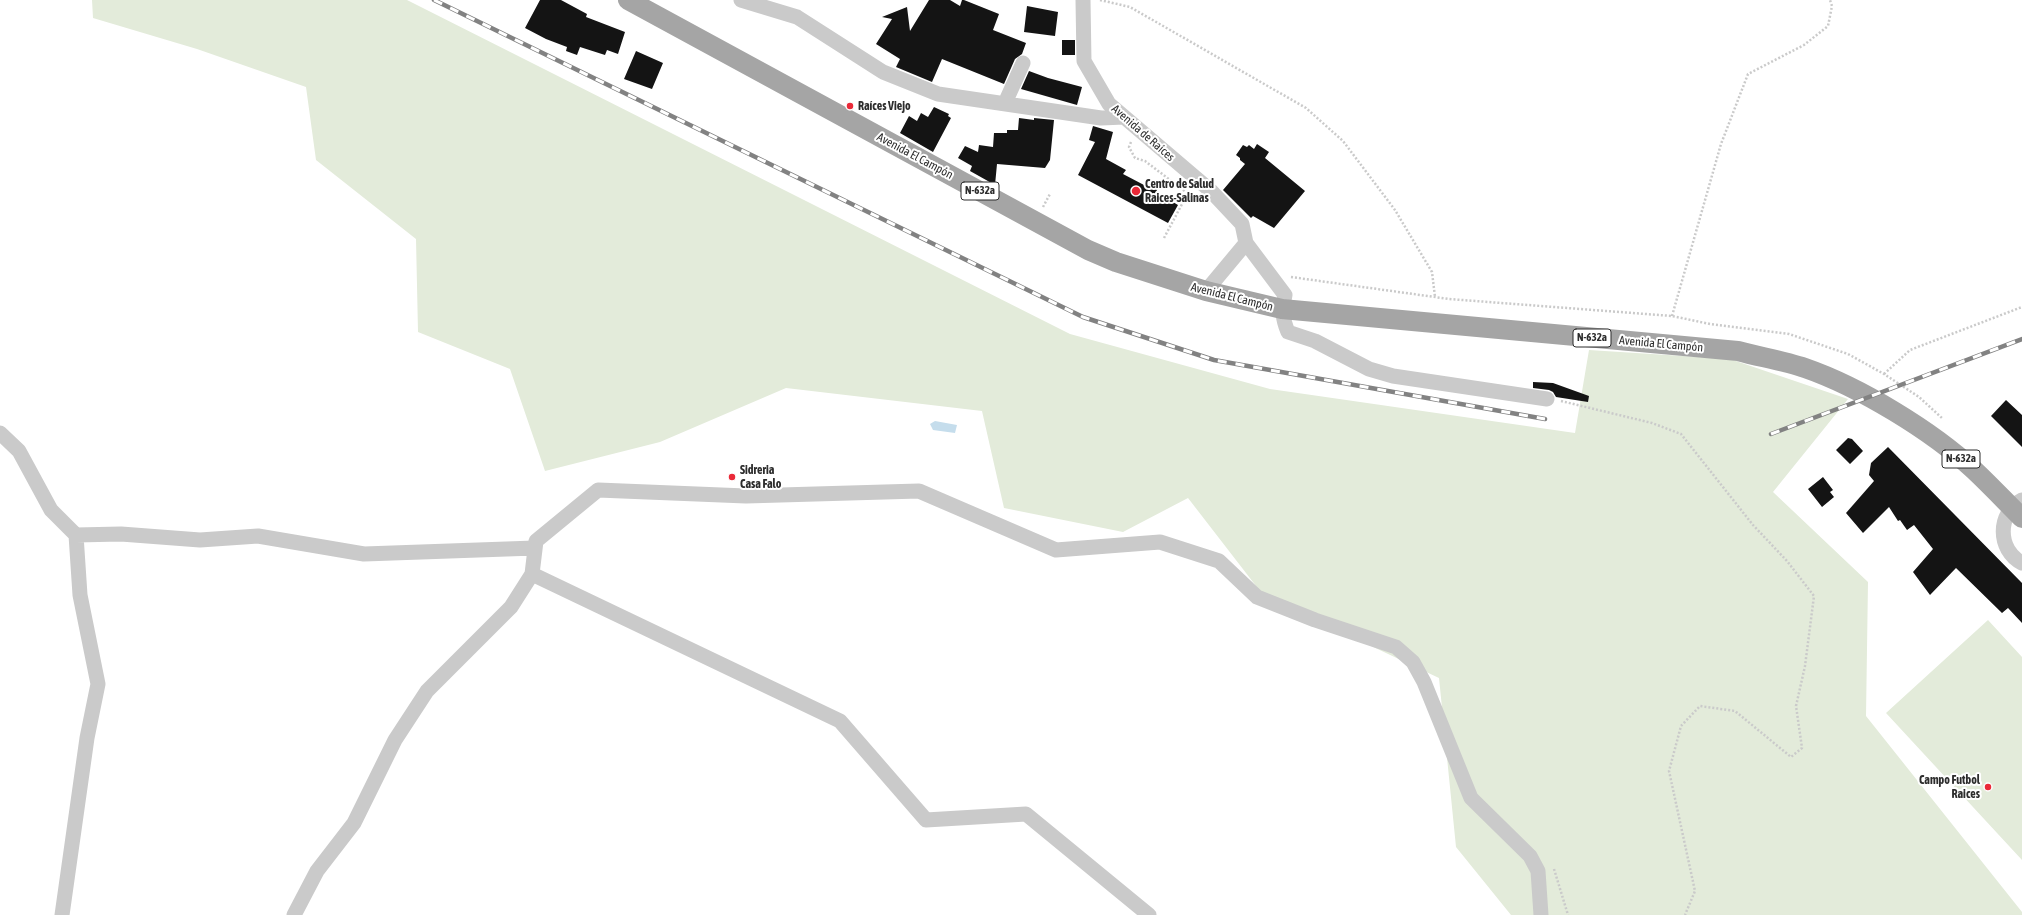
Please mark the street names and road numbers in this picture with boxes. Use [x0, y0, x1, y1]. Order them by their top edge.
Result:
street label: Avenida de Raíces [1109, 102, 1177, 164]
street label: Avenida El Campón [874, 130, 956, 182]
road number: N-632a [961, 182, 999, 200]
street label: Avenida El Campón [1189, 280, 1275, 314]
road number: N-632a [1573, 329, 1611, 347]
street label: Avenida El Campón [1618, 333, 1704, 355]
road number: N-632a [1942, 450, 1980, 468]

